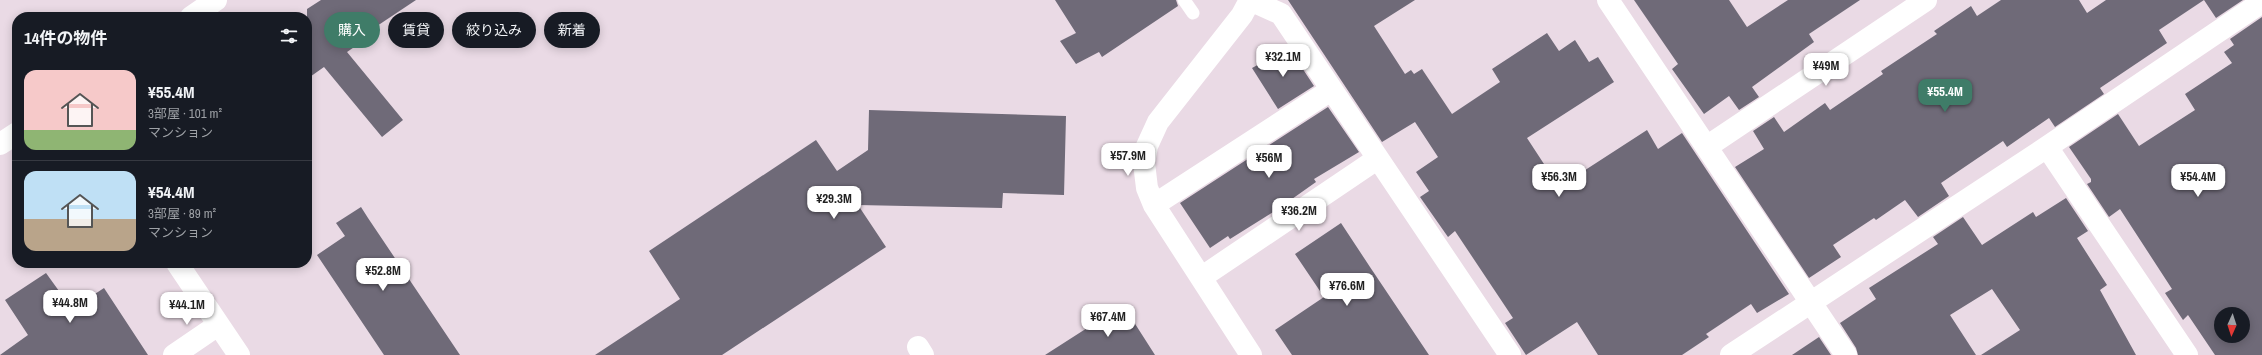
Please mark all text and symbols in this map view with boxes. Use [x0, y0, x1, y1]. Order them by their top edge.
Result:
chip: 購入 [324, 12, 380, 48]
chip: 賃貸 [388, 12, 444, 48]
chip: 絞り込み [452, 12, 536, 48]
chip: 新着 [544, 12, 600, 48]
icon: filters [278, 25, 300, 47]
text: 14件の物件 [24, 26, 108, 49]
pin: ¥32.1M [1250, 44, 1316, 78]
text: ¥32.1M [1265, 48, 1301, 65]
pin: ¥49M [1802, 53, 1850, 87]
text: ¥49M [1813, 57, 1839, 74]
pin: ¥55.4M [1912, 79, 1978, 113]
text: ¥55.4M [148, 80, 195, 103]
text: ¥55.4M [1927, 83, 1963, 100]
icon: home [56, 86, 104, 134]
text: 3部屋 · 101 m² [148, 105, 222, 122]
text: マンション [148, 124, 213, 141]
pin: ¥57.9M [1095, 143, 1161, 177]
pin: ¥56M [1245, 145, 1293, 179]
text: ¥57.9M [1110, 147, 1146, 164]
text: ¥56M [1256, 149, 1282, 166]
pin: ¥56.3M [1526, 164, 1592, 198]
pin: ¥54.4M [2165, 164, 2231, 198]
text: ¥56.3M [1541, 168, 1577, 185]
text: ¥54.4M [2180, 168, 2216, 185]
text: ¥54.4M [148, 180, 195, 203]
pin: ¥29.3M [801, 186, 867, 220]
icon: home [56, 187, 104, 235]
text: ¥29.3M [816, 190, 852, 207]
pin: ¥36.2M [1266, 198, 1332, 232]
text: ¥36.2M [1281, 202, 1317, 219]
text: 3部屋 · 89 m² [148, 205, 216, 222]
text: マンション [148, 224, 213, 241]
pin: ¥52.8M [350, 258, 416, 292]
text: ¥52.8M [365, 262, 401, 279]
pin: ¥76.6M [1314, 273, 1380, 307]
text: ¥76.6M [1329, 277, 1365, 294]
pin: ¥44.8M [37, 290, 103, 324]
pin: ¥44.1M [154, 292, 220, 326]
text: ¥44.8M [52, 294, 88, 311]
text: ¥44.1M [169, 296, 205, 313]
pin: ¥67.4M [1075, 304, 1141, 338]
north arrow [2214, 307, 2250, 343]
map controls [2214, 307, 2250, 343]
text: ¥67.4M [1090, 308, 1126, 325]

